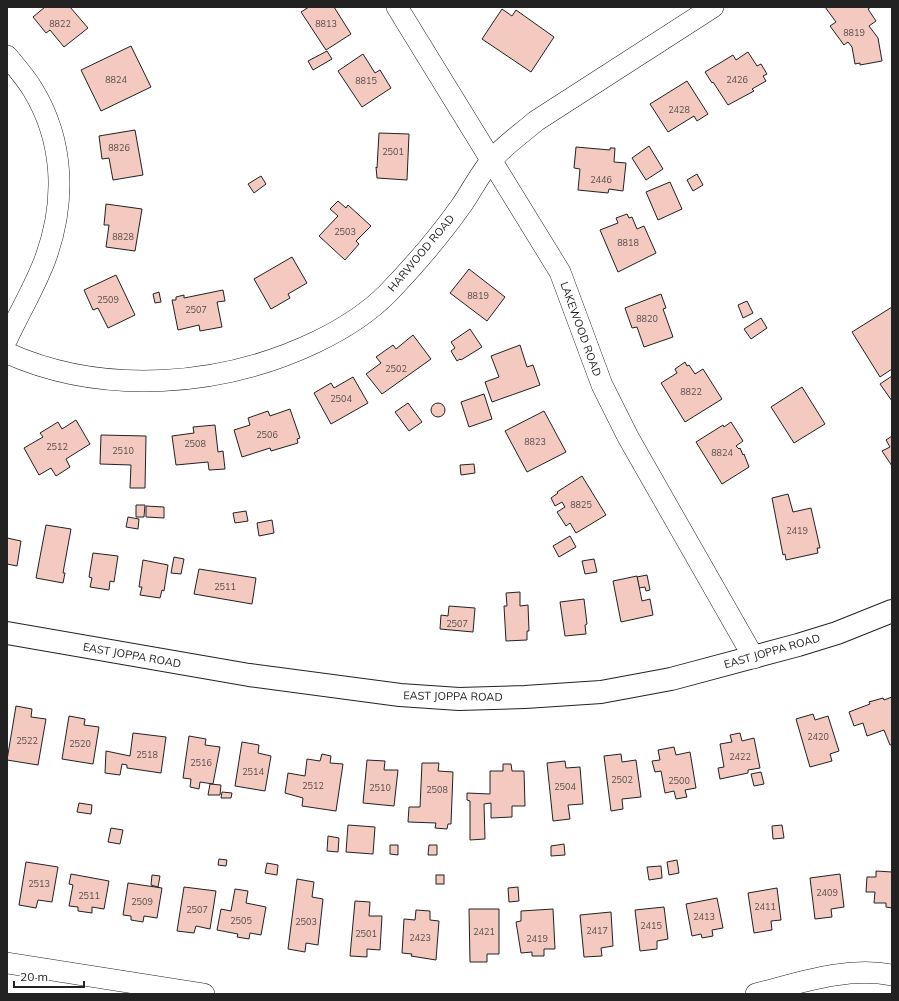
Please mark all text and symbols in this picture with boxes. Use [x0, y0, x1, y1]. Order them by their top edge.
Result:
house number: 8822 [49, 18, 71, 29]
house number: 8813 [315, 18, 337, 29]
house number: 8819 [843, 27, 865, 38]
house number: 8824 [105, 74, 127, 85]
house number: 2426 [726, 74, 748, 85]
house number: 8815 [355, 75, 377, 86]
house number: 2428 [668, 104, 690, 115]
house number: 8826 [108, 142, 130, 153]
house number: 2501 [382, 146, 404, 157]
house number: 2446 [590, 174, 612, 185]
street label: HARWOOD ROAD [385, 212, 457, 294]
house number: 2503 [334, 226, 356, 237]
house number: 8828 [112, 231, 134, 242]
house number: 8818 [617, 237, 639, 248]
street label: LAKEWOOD ROAD [557, 280, 605, 378]
house number: 8819 [467, 290, 489, 301]
house number: 2509 [97, 294, 119, 305]
house number: 2507 [185, 304, 207, 315]
house number: 8820 [636, 313, 658, 324]
house number: 2502 [385, 363, 407, 374]
house number: 8822 [680, 386, 702, 397]
house number: 2504 [330, 393, 352, 404]
house number: 2506 [256, 429, 278, 440]
house number: 8823 [524, 436, 546, 447]
house number: 2508 [184, 438, 206, 449]
house number: 2512 [46, 441, 68, 452]
house number: 2510 [112, 445, 134, 456]
house number: 8824 [711, 447, 733, 458]
house number: 8825 [570, 499, 592, 510]
house number: 2419 [786, 525, 808, 536]
house number: 2511 [214, 581, 236, 592]
house number: 2507 [446, 618, 468, 629]
street label: EAST JOPPA ROAD [722, 631, 822, 671]
street label: EAST JOPPA ROAD [82, 639, 182, 671]
street label: EAST JOPPA ROAD [403, 688, 503, 704]
house number: 2420 [807, 731, 829, 742]
house number: 2522 [16, 735, 38, 746]
house number: 2520 [69, 738, 91, 749]
house number: 2518 [136, 749, 158, 760]
house number: 2422 [729, 751, 751, 762]
house number: 2516 [190, 757, 212, 768]
house number: 2514 [242, 766, 264, 777]
house number: 2502 [611, 774, 633, 785]
house number: 2500 [668, 775, 690, 786]
house number: 2512 [302, 780, 324, 791]
house number: 2504 [554, 781, 576, 792]
house number: 2510 [369, 782, 391, 793]
house number: 2508 [426, 784, 448, 795]
house number: 2513 [28, 878, 50, 889]
house number: 2409 [816, 887, 838, 898]
house number: 2511 [78, 890, 100, 901]
house number: 2509 [131, 896, 153, 907]
house number: 2411 [754, 901, 776, 912]
house number: 2507 [186, 904, 208, 915]
house number: 2413 [693, 911, 715, 922]
house number: 2505 [230, 915, 252, 926]
house number: 2503 [295, 916, 317, 927]
house number: 2415 [640, 920, 662, 931]
house number: 2417 [586, 925, 608, 936]
house number: 2421 [473, 926, 495, 937]
house number: 2501 [355, 928, 377, 939]
house number: 2423 [409, 932, 431, 943]
house number: 2419 [526, 933, 548, 944]
scale bar [14, 963, 84, 989]
text: 20 m [20, 969, 48, 984]

